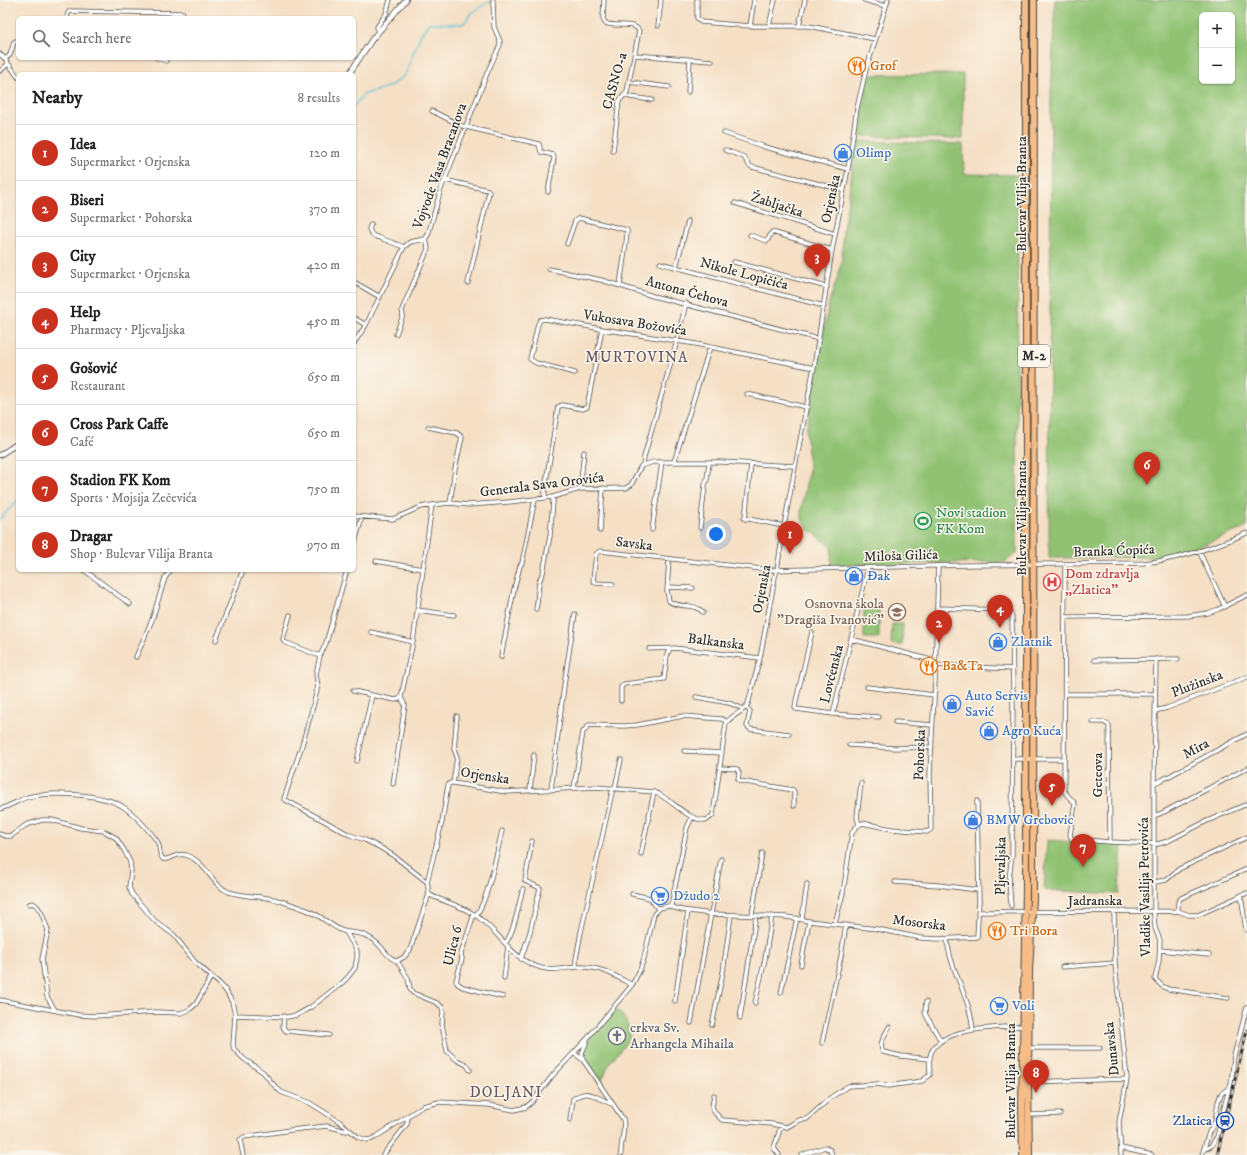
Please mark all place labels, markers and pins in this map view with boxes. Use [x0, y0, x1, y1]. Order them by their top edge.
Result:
restaurant icon: Grof [847, 56, 867, 76]
place label: Grof [870, 57, 899, 75]
shop icon: Olimp [833, 143, 853, 163]
place label: Olimp [856, 144, 891, 162]
pin: 3 [804, 244, 830, 277]
pin: 6 [1134, 452, 1160, 485]
place label: Novi stadion FK Kom [936, 504, 1007, 538]
sports icon: Novi stadion FK Kom [913, 511, 933, 531]
pin: 1 [777, 521, 803, 554]
place label: Dom zdravlja „Zlatica” [1065, 565, 1139, 599]
shop icon: Đak [844, 566, 864, 586]
place label: Đak [867, 567, 890, 585]
hospital icon: Dom zdravlja „Zlatica” [1042, 572, 1062, 592]
place label: Osnovna škola "Dragiša Ivanović" [777, 595, 884, 629]
pin: 4 [987, 595, 1013, 628]
school or university icon: Osnovna škola "Dragiša Ivanović" [887, 602, 907, 622]
pin: 2 [926, 610, 952, 643]
shop icon: Zlatnik [988, 632, 1008, 652]
place label: Zlatnik [1011, 633, 1053, 651]
restaurant icon: Ba&Ta [919, 656, 939, 676]
place label: Ba&Ta [942, 657, 983, 675]
place label: Auto Servis Savić [965, 687, 1028, 721]
shop icon: Auto Servis Savić [942, 694, 962, 714]
shop icon: Agro Kuća [979, 721, 999, 741]
place label: Agro Kuća [1002, 722, 1061, 740]
pin: 5 [1039, 773, 1065, 806]
shop icon: BMW Grebovic [963, 810, 983, 830]
place label: BMW Grebovic [986, 811, 1073, 829]
pin: 7 [1070, 834, 1096, 867]
supermarket icon: Džudo 2 [650, 886, 670, 906]
place label: Džudo 2 [673, 887, 720, 905]
restaurant icon: Tri Bora [987, 921, 1007, 941]
place label: Tri Bora [1010, 922, 1058, 940]
supermarket icon: Voli [989, 996, 1009, 1016]
place label: Voli [1011, 997, 1035, 1015]
place label: crkva Sv. Arhangela Mihaila [630, 1019, 734, 1053]
church icon: crkva Sv. Arhangela Mihaila [607, 1026, 627, 1046]
pin: 8 [1023, 1060, 1049, 1093]
station icon: Zlatica [1215, 1111, 1235, 1131]
place label: Zlatica [1173, 1112, 1212, 1130]

